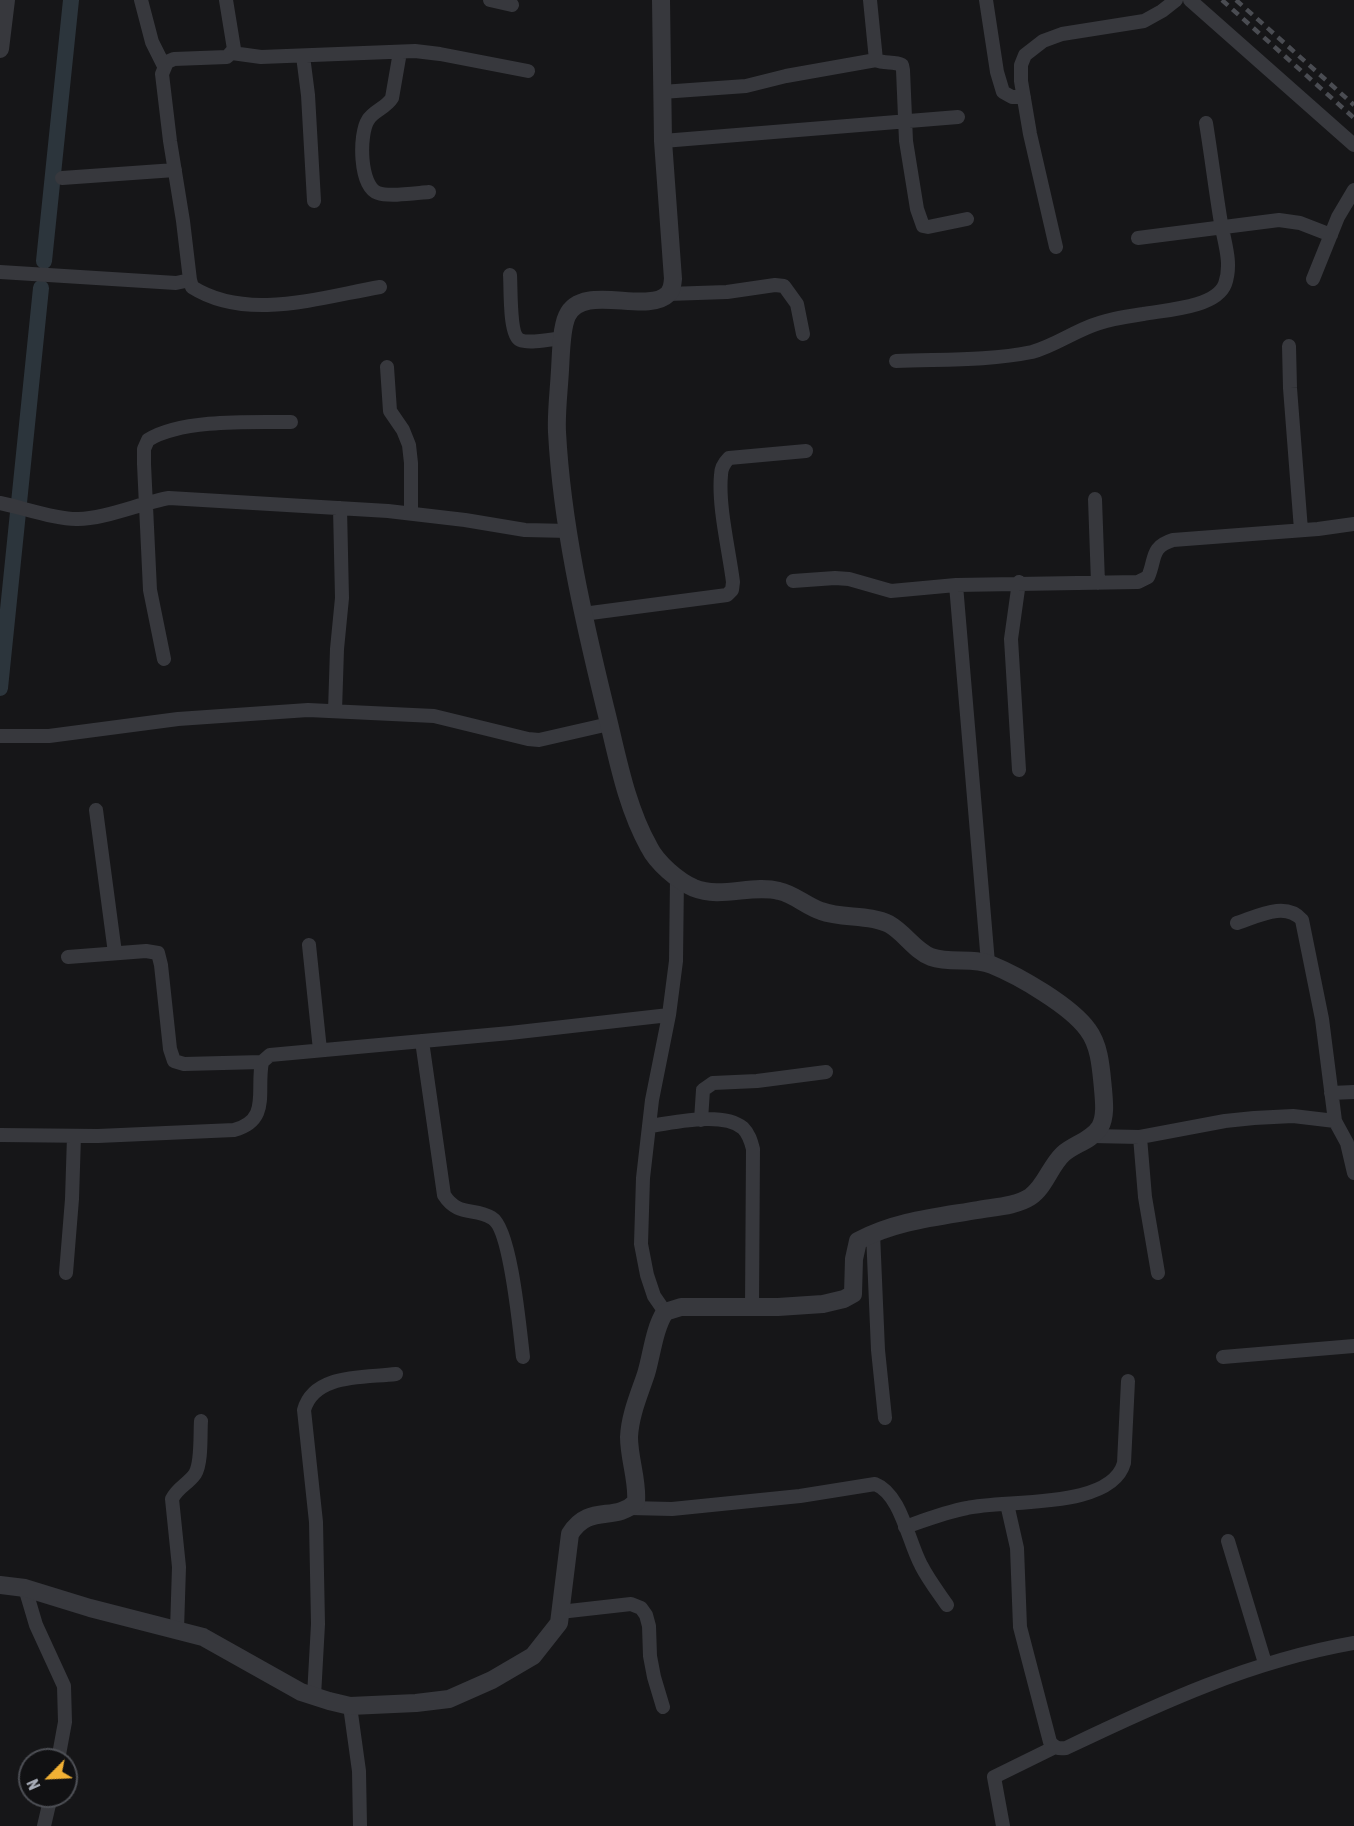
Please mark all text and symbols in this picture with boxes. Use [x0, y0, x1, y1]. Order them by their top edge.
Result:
north arrow [18, 1748, 78, 1808]
text: N [23, 1777, 44, 1792]

